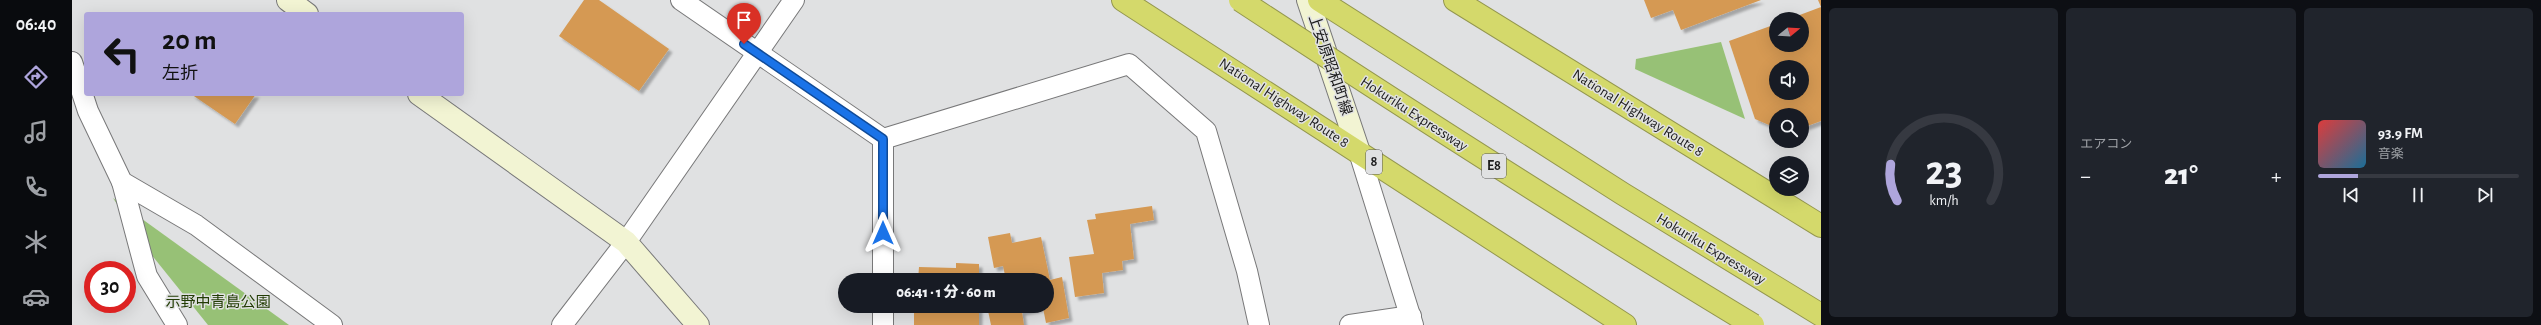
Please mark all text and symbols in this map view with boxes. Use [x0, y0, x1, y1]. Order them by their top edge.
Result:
pin [727, 3, 761, 44]
icon: arrive [733, 9, 755, 31]
north arrow [1769, 12, 1809, 52]
map controls [1769, 12, 1809, 196]
street label: 上安原昭和町線 [1306, 13, 1355, 117]
text: 06:40 [16, 16, 56, 34]
text: 20 m [162, 27, 217, 55]
icon: left [96, 28, 148, 80]
street label: National Highway Route 8 [1216, 55, 1352, 151]
button: sound [1769, 60, 1809, 100]
icon: directions [22, 63, 50, 91]
text: 左折 [162, 65, 198, 83]
street label: National Highway Route 8 [1570, 67, 1706, 159]
street label: Hokuriku Expressway [1358, 74, 1471, 154]
button: search [1769, 108, 1809, 148]
icon: music [22, 118, 50, 146]
text: 93.9 FM [2378, 126, 2423, 141]
text: エアコン [2080, 138, 2132, 151]
text: 音楽 [2378, 148, 2404, 161]
road number: 8 [1366, 150, 1382, 174]
text: 23 [1925, 150, 1962, 191]
road number: E8 [1482, 154, 1506, 178]
button: layers [1769, 156, 1809, 196]
text: 21° [2164, 160, 2198, 190]
text: − [2080, 165, 2091, 187]
text: + [2271, 165, 2282, 187]
icon: phone [22, 173, 50, 201]
icon: previous [2340, 184, 2362, 206]
icon: pause [2407, 184, 2429, 206]
icon: next [2474, 184, 2496, 206]
text: km/h [1929, 193, 1958, 207]
street label: Hokuriku Expressway [1654, 211, 1769, 288]
position arrow [862, 212, 904, 254]
icon: climate [22, 228, 50, 256]
speed limit sign: 30 [84, 261, 136, 313]
icon: car [22, 283, 50, 311]
text: 06:41 · 1 分 · 60 m [896, 285, 996, 300]
park label: 示野中青島公園 [165, 294, 271, 310]

